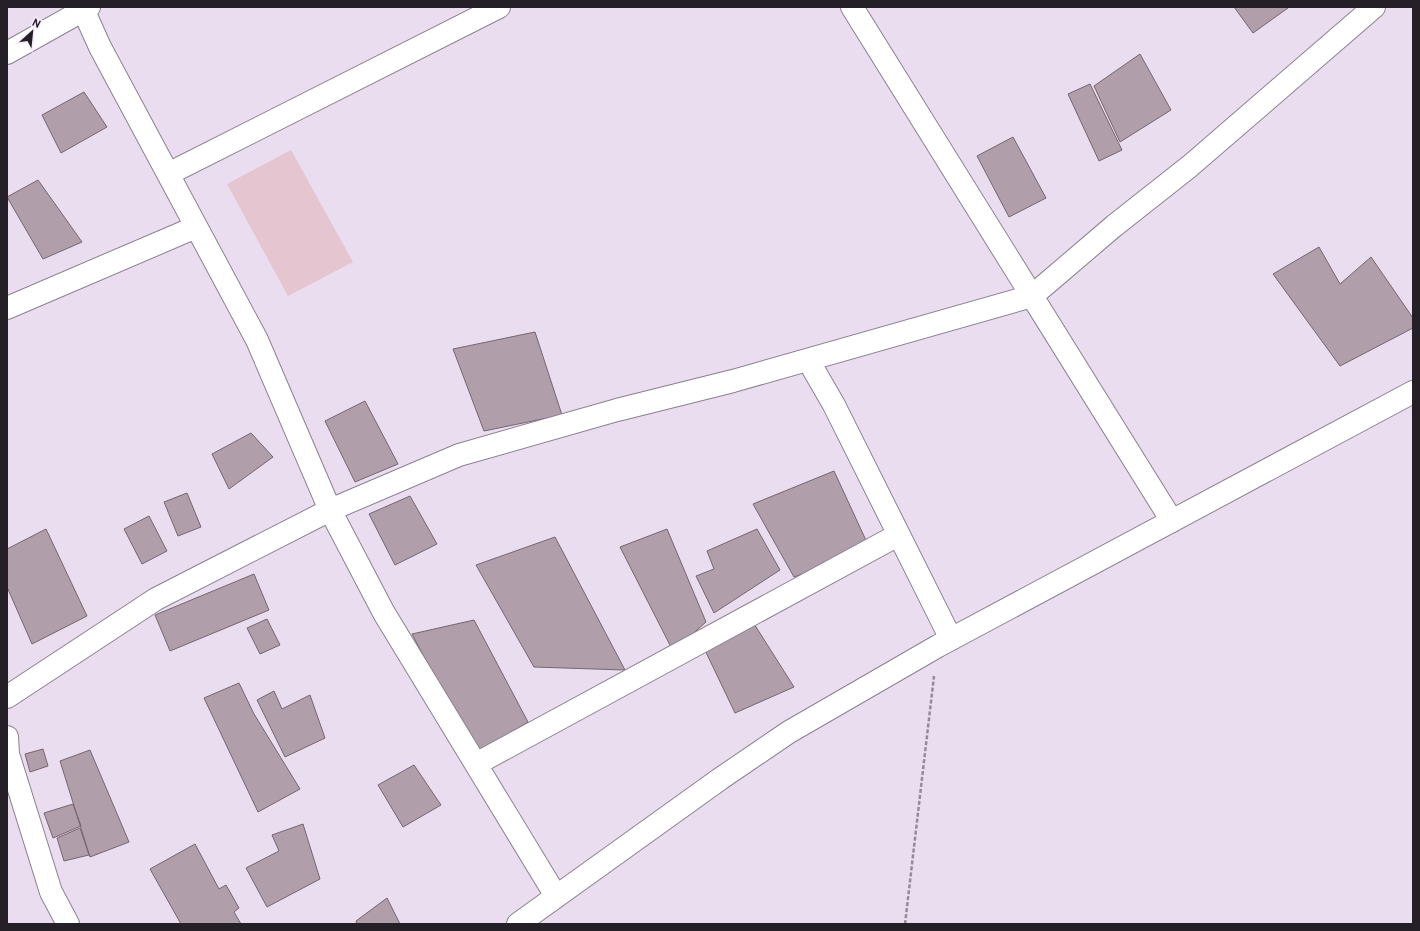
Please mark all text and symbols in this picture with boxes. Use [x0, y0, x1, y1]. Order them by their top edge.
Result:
north arrow [12, 12, 52, 52]
text: N [29, 16, 43, 32]

